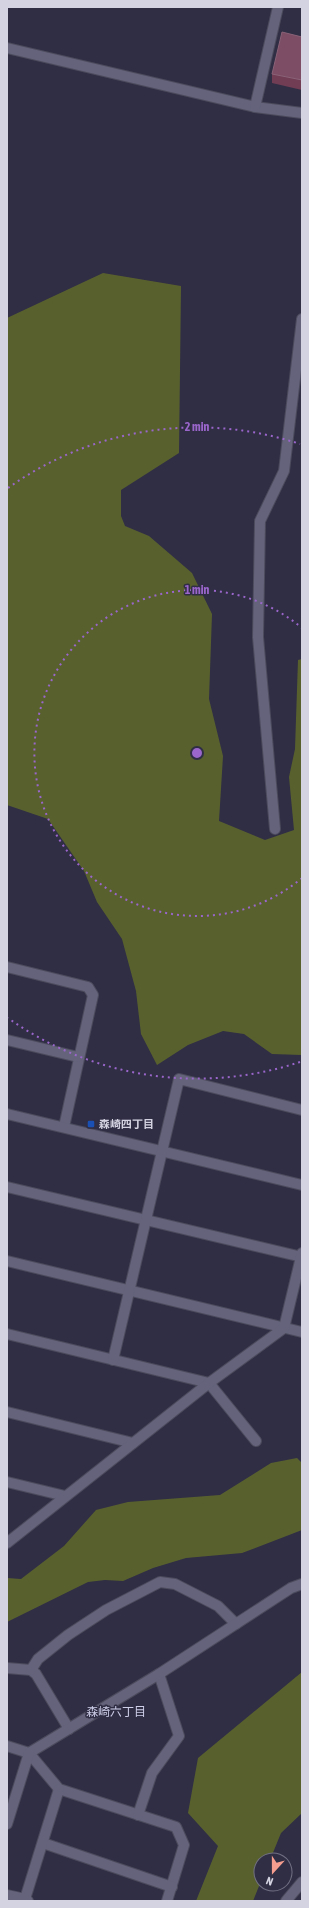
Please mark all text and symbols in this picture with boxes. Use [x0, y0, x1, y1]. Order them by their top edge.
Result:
text: 2 min [185, 420, 209, 434]
text: 1 min [185, 583, 209, 597]
centre of rings [190, 746, 204, 760]
place label: 森崎四丁目 [99, 1118, 154, 1130]
marker: 森崎四丁目 [86, 1119, 96, 1129]
district label: 森崎六丁目 [86, 1705, 146, 1719]
north arrow [253, 1852, 293, 1892]
text: N [264, 1875, 275, 1888]

